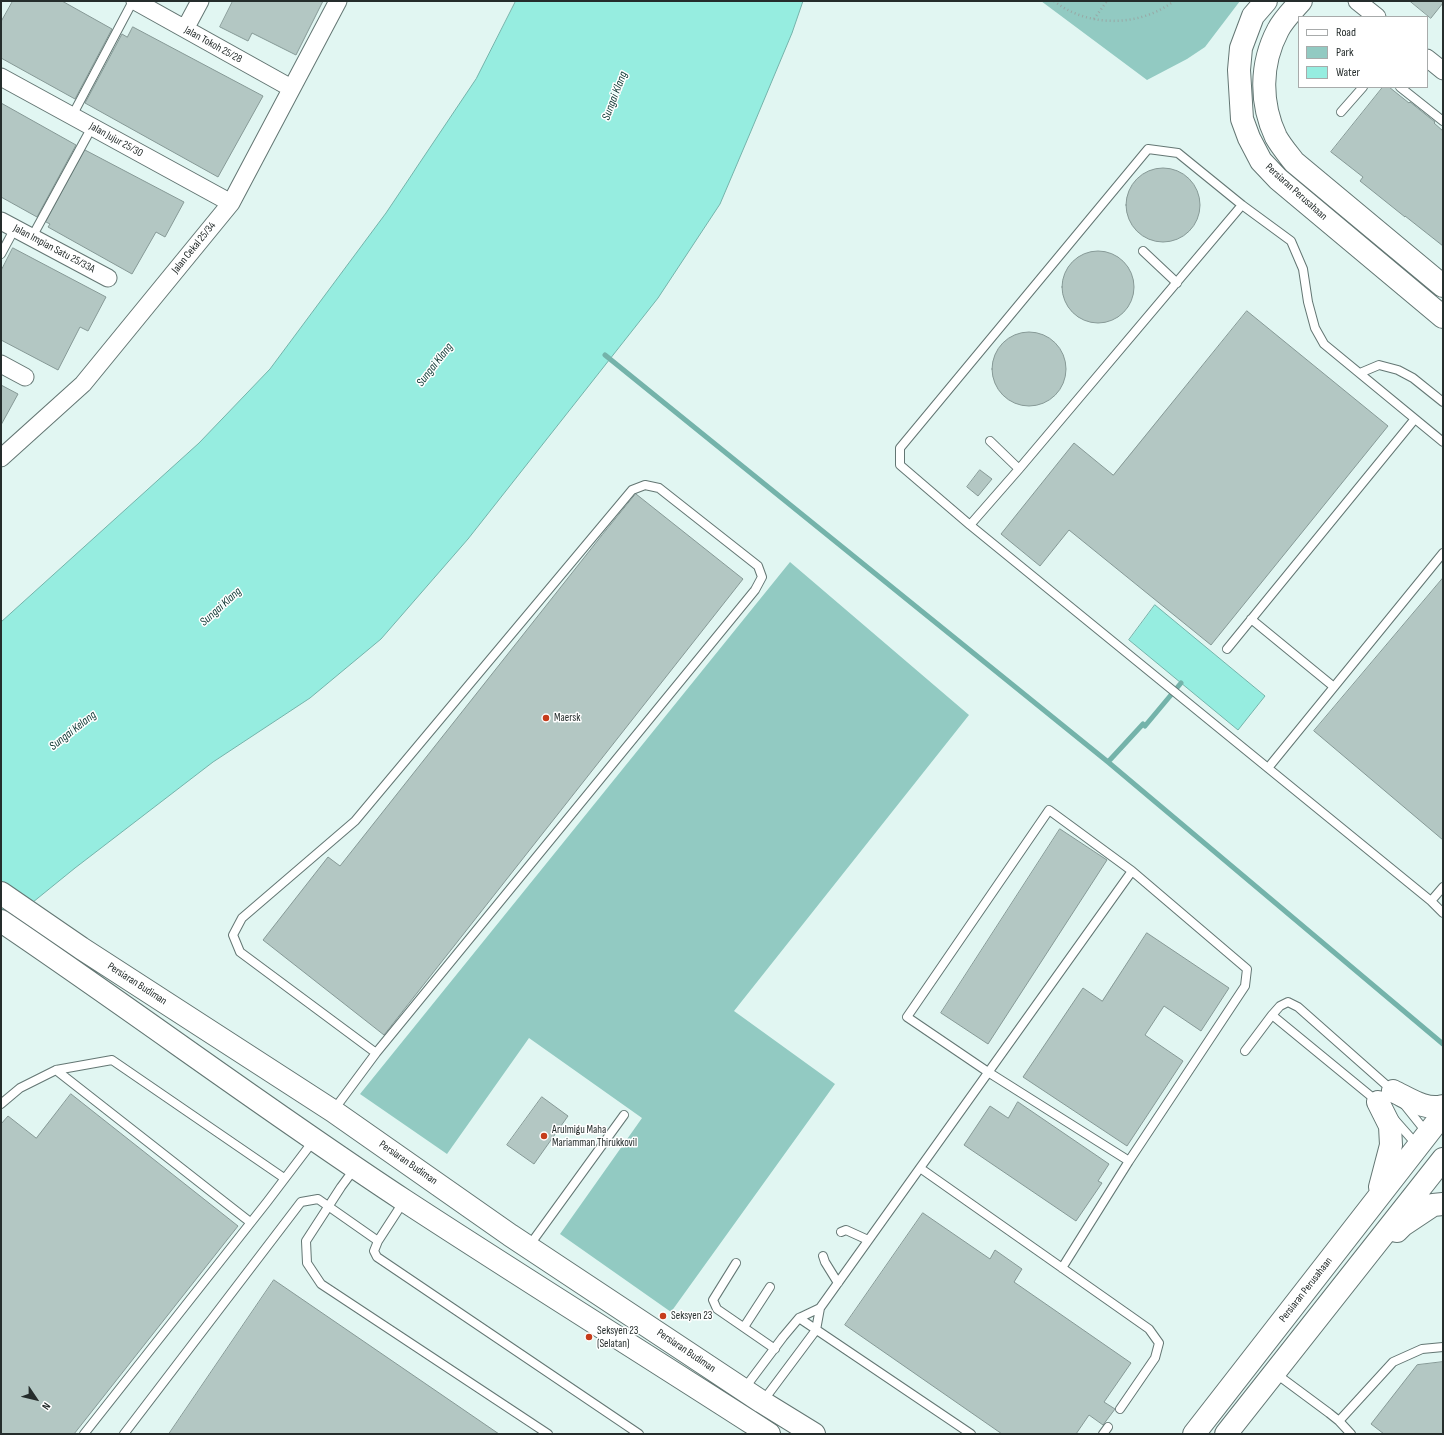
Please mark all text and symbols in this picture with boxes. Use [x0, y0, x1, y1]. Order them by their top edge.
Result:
legend [1298, 16, 1428, 88]
street label: Jalan Tokoh 25/28 [182, 24, 244, 66]
text: Road [1336, 25, 1356, 40]
text: Park [1336, 45, 1354, 60]
text: Water [1336, 65, 1360, 80]
water label: Sungai Klang [599, 70, 631, 122]
street label: Jalan Jujur 25/30 [87, 120, 145, 160]
street label: Persiaran Perusahaan [1262, 161, 1330, 223]
street label: Jalan Cekal 25/34 [169, 220, 219, 276]
street label: Jalan Impian Satu 25/33A [11, 222, 97, 276]
water label: Sungai Klang [414, 340, 456, 390]
water label: Sungai Klang [197, 585, 245, 629]
water label: Sungai Kelang [47, 708, 99, 754]
place label: Maersk [554, 711, 580, 725]
marker: Maersk [541, 713, 551, 723]
street label: Persiaran Budiman [105, 960, 169, 1008]
place label: Arulmigu Maha Mariamman Thirukkovil [552, 1123, 637, 1149]
marker: Arulmigu Maha Mariamman Thirukkovil [539, 1131, 549, 1141]
street label: Persiaran Budiman [376, 1138, 440, 1188]
street label: Persiaran Perusahaan [1277, 1255, 1335, 1325]
place label: Seksyen 23 [671, 1309, 712, 1323]
marker: Seksyen 23 [658, 1311, 668, 1321]
place label: Seksyen 23 (Selatan) [597, 1324, 638, 1350]
street label: Persiaran Budiman [654, 1326, 718, 1376]
marker: Seksyen 23 (Selatan) [584, 1332, 594, 1342]
north arrow [16, 1379, 56, 1419]
text: N [39, 1400, 53, 1412]

